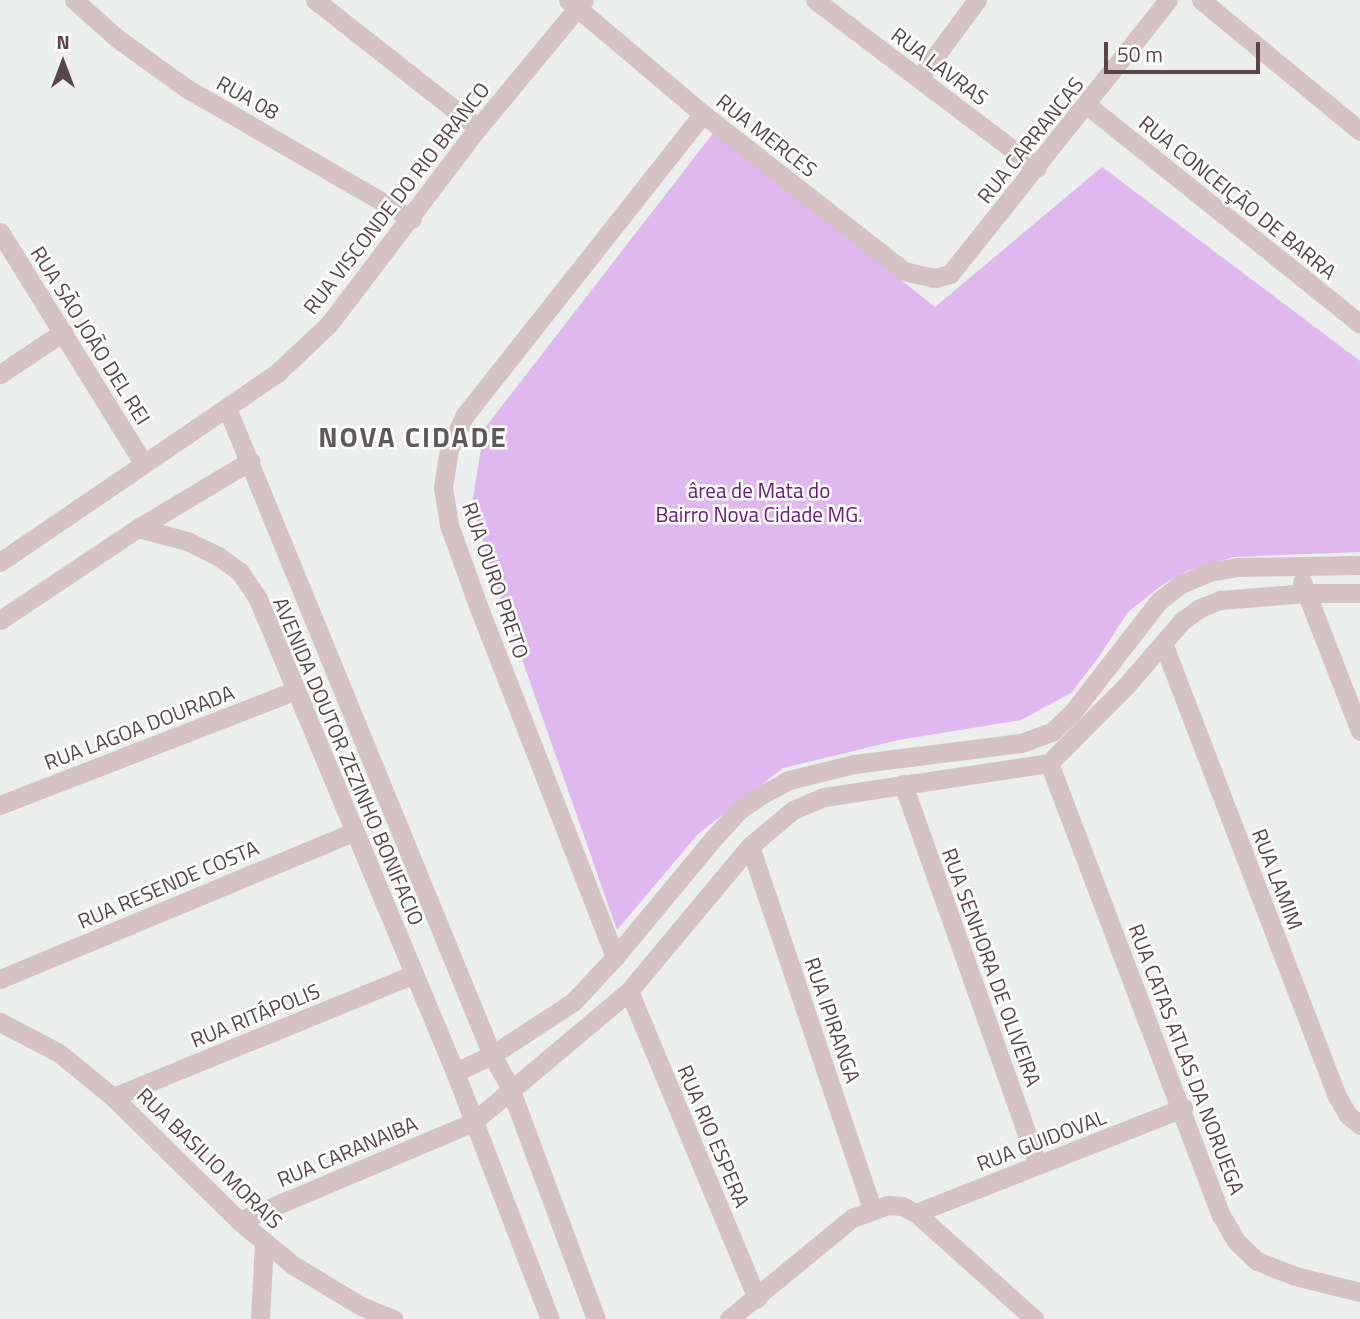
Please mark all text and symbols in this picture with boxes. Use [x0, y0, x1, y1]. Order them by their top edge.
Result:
street label: RUA LAVRAS [887, 22, 993, 110]
text: N [56, 27, 70, 56]
north arrow [28, 28, 98, 98]
scale bar [1108, 28, 1264, 72]
text: 50 m [1117, 38, 1163, 70]
street label: RUA 08 [213, 70, 283, 124]
street label: RUA CARRANCAS [971, 72, 1089, 208]
street label: RUA VISCONDE DO RIO BRANCO [298, 77, 494, 319]
street label: RUA MERCES [712, 88, 822, 182]
street label: RUA CONCEIÇÃO DE BARRA [1134, 110, 1342, 284]
street label: RUA SÃO JOÃO DEL REI [26, 241, 156, 429]
district label: NOVA CIDADE [320, 420, 506, 454]
park label: ârea de Mata do Bairro Nova Cidade MG. [655, 477, 863, 527]
street label: RUA OURO PRETO [457, 498, 535, 662]
street label: AVENIDA DOUTOR ZEZINHO BONIFACIO [268, 593, 430, 929]
street label: RUA LAGOA DOURADA [40, 679, 238, 775]
street label: RUA LAMIM [1247, 825, 1309, 933]
street label: RUA RESENDE COSTA [74, 835, 262, 933]
street label: RUA SENHORA DE OLIVEIRA [937, 844, 1047, 1090]
street label: RUA CATAS ATLAS DA NORUEGA [1124, 920, 1250, 1198]
street label: RUA IPIRANGA [800, 954, 866, 1086]
street label: RUA RITÁPOLIS [187, 978, 323, 1052]
street label: RUA RIO ESPERA [673, 1061, 755, 1211]
street label: RUA BASILIO MORAIS [132, 1082, 288, 1234]
street label: RUA GUIDOVAL [973, 1104, 1109, 1176]
street label: RUA CARANAIBA [273, 1110, 421, 1192]

